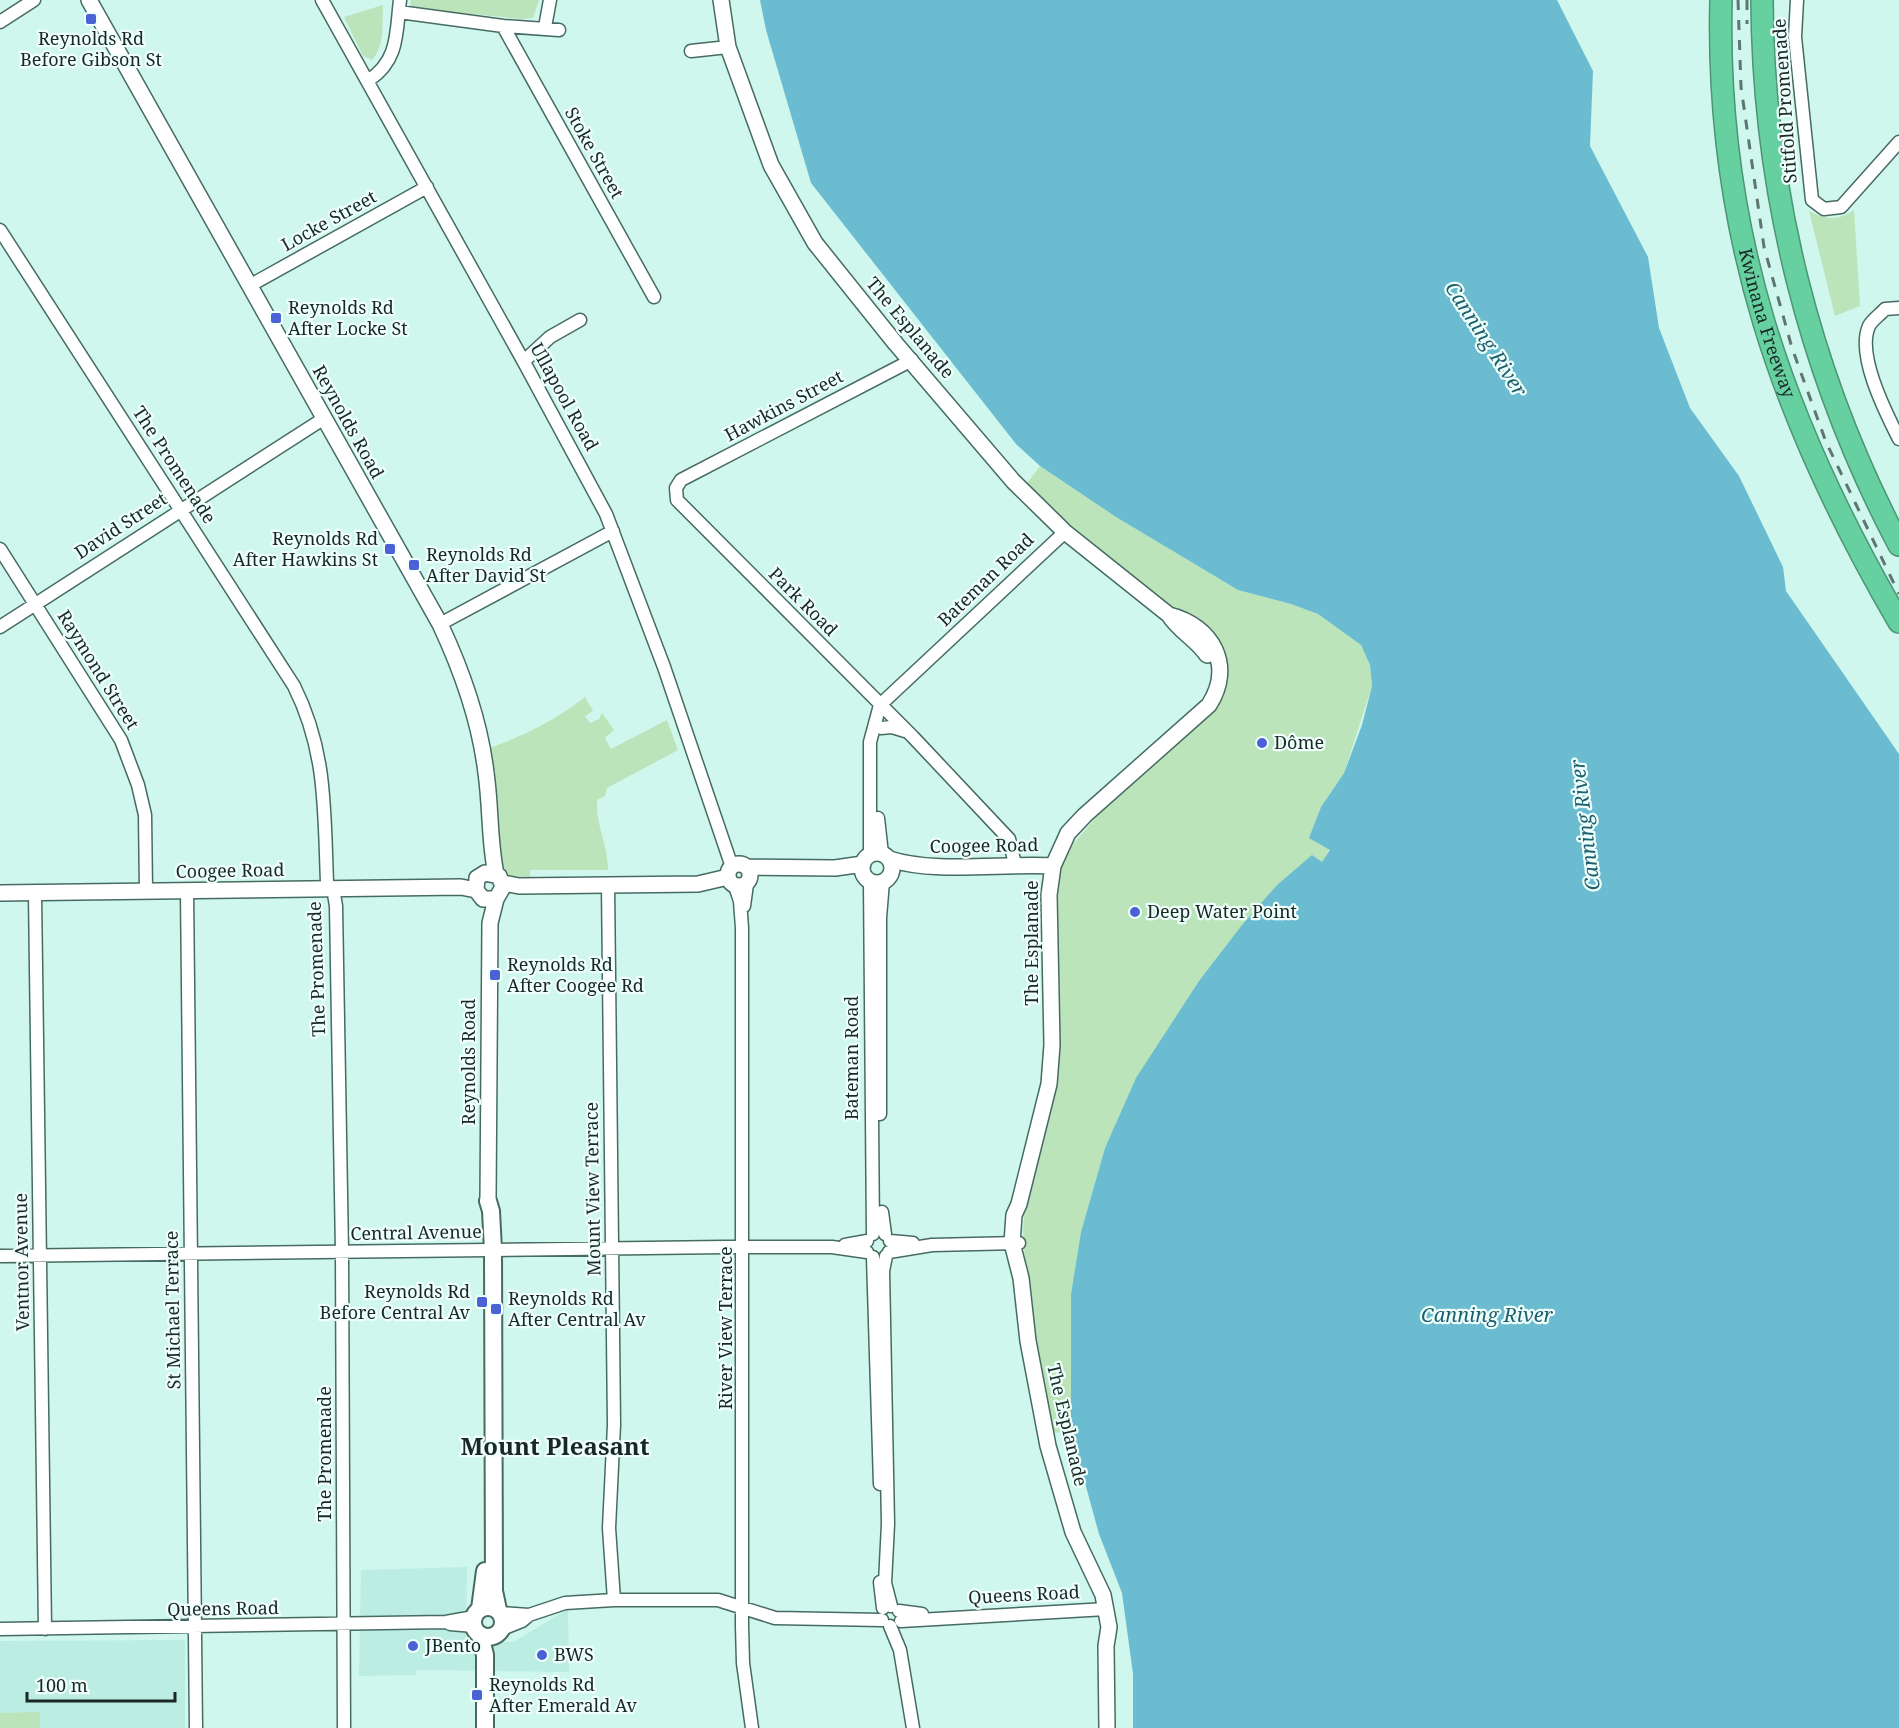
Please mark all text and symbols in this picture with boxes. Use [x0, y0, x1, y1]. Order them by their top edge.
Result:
marker: Reynolds Rd Before Gibson St [84, 12, 98, 26]
street label: Stitfold Promenade [1766, 18, 1802, 184]
place label: Reynolds Rd Before Gibson St [20, 26, 162, 71]
street label: Stoke Street [560, 102, 630, 203]
street label: Locke Street [277, 184, 380, 256]
street label: Kwinana Freeway [1734, 246, 1802, 402]
street label: The Esplanade [861, 272, 960, 383]
water label: Canning River [1439, 276, 1534, 402]
place label: Reynolds Rd After Locke St [288, 295, 408, 340]
marker: Reynolds Rd After Locke St [269, 311, 283, 325]
street label: Ullapool Road [525, 338, 604, 455]
street label: Reynolds Road [308, 360, 390, 483]
street label: Hawkins Street [720, 364, 847, 446]
street label: The Promenade [128, 401, 222, 528]
street label: David Street [70, 486, 171, 564]
place label: Reynolds Rd After Hawkins St [233, 526, 378, 571]
street label: Bateman Road [932, 527, 1038, 631]
marker: Reynolds Rd After Hawkins St [383, 542, 397, 556]
place label: Reynolds Rd After David St [426, 542, 546, 587]
marker: Reynolds Rd After David St [407, 558, 421, 572]
street label: Park Road [764, 562, 843, 641]
street label: Raymond Street [52, 605, 145, 734]
place label: Dôme [1274, 730, 1324, 754]
marker: Dôme [1255, 736, 1269, 750]
water label: Canning River [1563, 757, 1606, 892]
street label: Coogee Road [929, 832, 1039, 858]
street label: Coogee Road [175, 857, 285, 883]
street label: The Esplanade [1019, 880, 1043, 1006]
place label: Deep Water Point [1147, 899, 1297, 923]
street label: The Promenade [302, 901, 330, 1037]
marker: Deep Water Point [1128, 905, 1142, 919]
place label: Reynolds Rd After Coogee Rd [507, 952, 644, 997]
marker: Reynolds Rd After Coogee Rd [488, 968, 502, 982]
street label: Bateman Road [839, 996, 863, 1120]
street label: Reynolds Road [456, 999, 480, 1125]
street label: Mount View Terrace [578, 1102, 606, 1276]
street label: Ventnor Avenue [8, 1193, 34, 1331]
street label: Central Avenue [350, 1219, 482, 1245]
street label: St Michael Terrace [159, 1230, 185, 1390]
street label: River View Terrace [713, 1246, 737, 1410]
place label: Reynolds Rd Before Central Av [320, 1279, 471, 1324]
place label: Reynolds Rd After Central Av [508, 1286, 646, 1331]
marker: Reynolds Rd Before Central Av [475, 1295, 489, 1309]
water label: Canning River [1421, 1301, 1554, 1328]
marker: Reynolds Rd After Central Av [489, 1302, 503, 1316]
street label: The Esplanade [1042, 1361, 1094, 1489]
street label: The Promenade [312, 1386, 336, 1522]
district label: Mount Pleasant [460, 1429, 650, 1462]
street label: Queens Road [967, 1579, 1080, 1609]
street label: Queens Road [167, 1595, 279, 1621]
place label: JBento [424, 1633, 481, 1657]
marker: JBento [406, 1639, 420, 1653]
place label: BWS [554, 1642, 594, 1666]
marker: BWS [535, 1648, 549, 1662]
scale bar [27, 1665, 176, 1703]
place label: Reynolds Rd After Emerald Av [489, 1672, 637, 1717]
text: 100 m [36, 1673, 88, 1697]
marker: Reynolds Rd After Emerald Av [470, 1688, 484, 1702]

